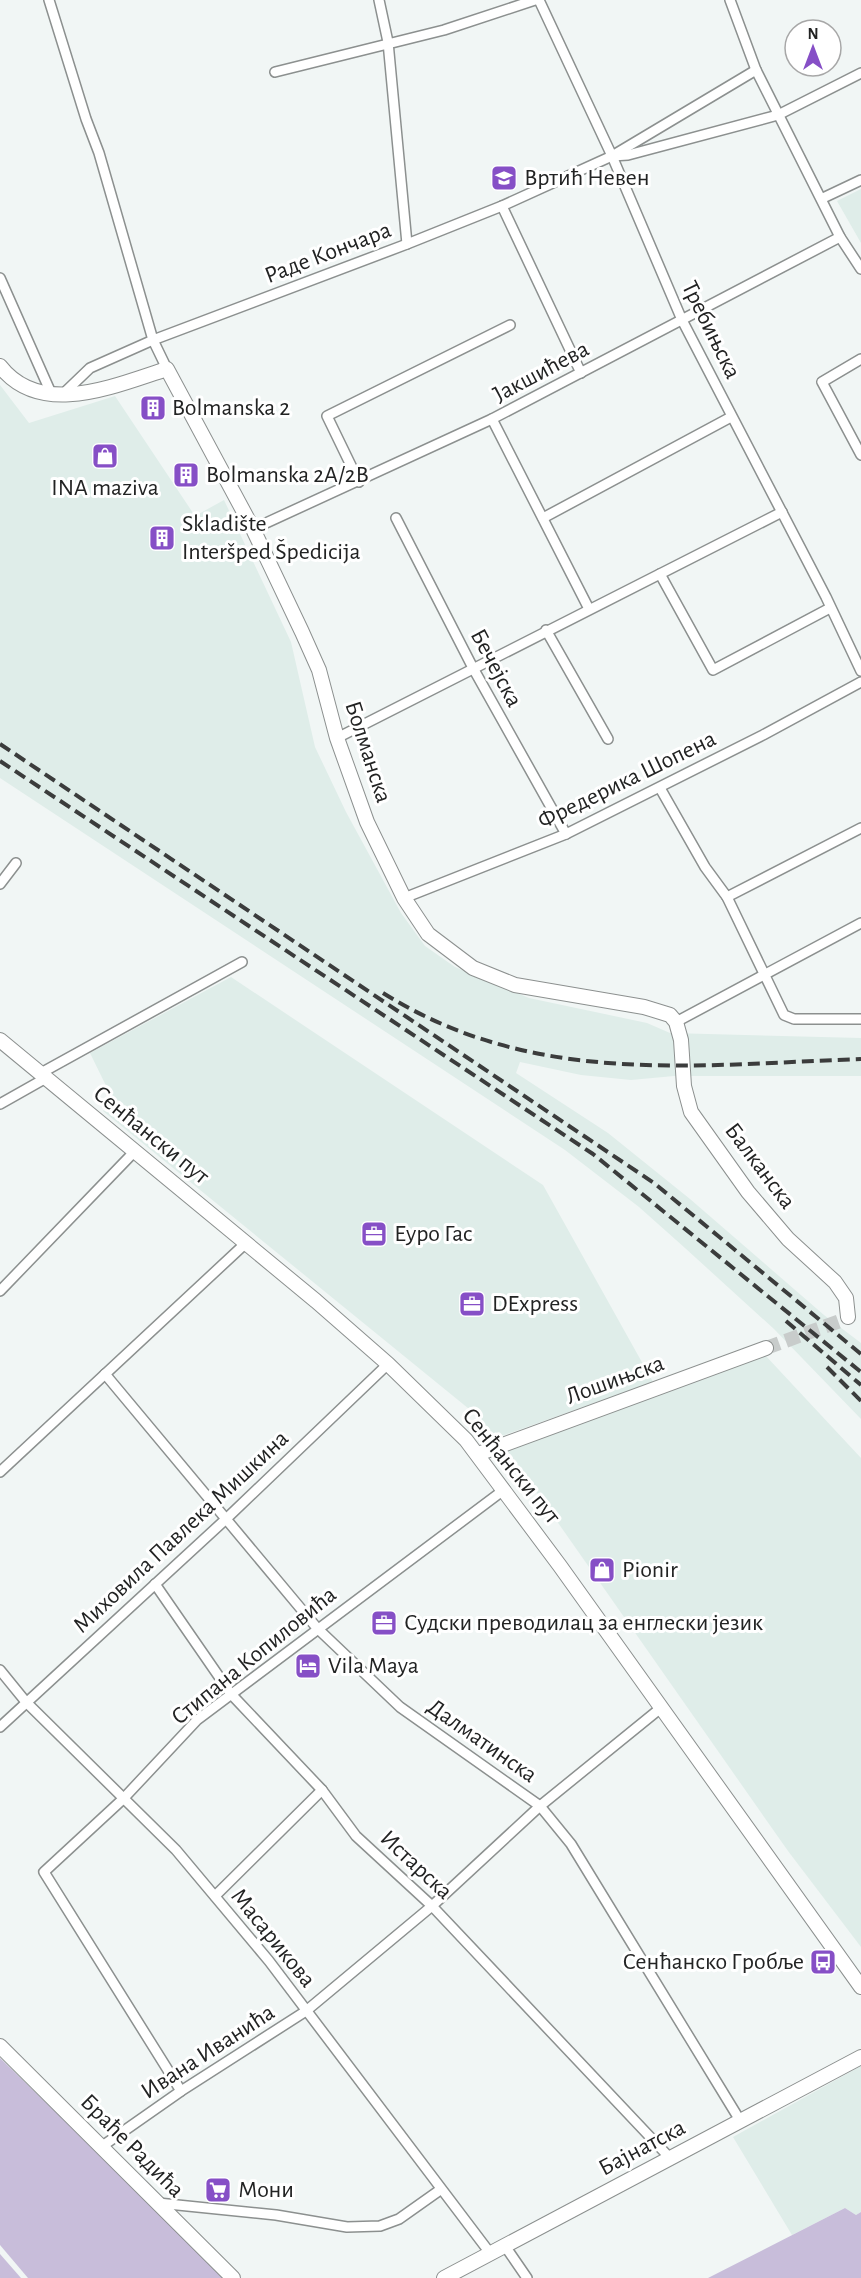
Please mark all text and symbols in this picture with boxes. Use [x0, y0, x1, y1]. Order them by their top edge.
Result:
north arrow [783, 18, 843, 78]
text: N [807, 26, 819, 42]
school or university icon: Вртић Невен [489, 163, 519, 193]
place label: Вртић Невен [524, 166, 650, 190]
street label: Раде Кончара [262, 218, 394, 288]
street label: Требињска [677, 277, 745, 383]
street label: Јакшићева [489, 337, 593, 407]
building icon: Bolmanska 2 [138, 393, 168, 423]
place label: Bolmanska 2 [172, 396, 290, 420]
shop icon: INA maziva [90, 441, 120, 471]
building icon: Bolmanska 2A/2B [171, 460, 201, 490]
place label: Bolmanska 2A/2B [206, 463, 369, 487]
place label: INA maziva [51, 476, 159, 500]
place label: Skladište Interšped Špedicija [182, 512, 361, 564]
building icon: Skladište Interšped Špedicija [147, 523, 177, 553]
street label: Бечејска [466, 625, 526, 711]
street label: Болманска [340, 698, 396, 806]
street label: Фредерика Шопена [534, 727, 720, 833]
street label: Сенћански пут [89, 1081, 214, 1189]
street label: Балканска [720, 1119, 800, 1213]
office icon: Еуро Гас [359, 1219, 389, 1249]
place label: Еуро Гас [394, 1222, 473, 1246]
office icon: DExpress [457, 1289, 487, 1319]
place label: DExpress [492, 1292, 578, 1316]
street label: Лошињска [563, 1351, 667, 1409]
street label: Сенћански пут [457, 1404, 565, 1529]
street label: Миховила Павлека Мишкина [69, 1426, 293, 1638]
shop icon: Pionir [587, 1555, 617, 1585]
place label: Pionir [622, 1558, 678, 1582]
street label: Стипана Копиловића [167, 1582, 341, 1730]
office icon: Судски преводилац за енглески језик [369, 1608, 399, 1638]
place label: Судски преводилац за енглески језик [404, 1611, 763, 1635]
hotel icon: Vila Maya [293, 1651, 323, 1681]
place label: Vila Maya [328, 1654, 419, 1678]
street label: Далматинска [423, 1694, 541, 1788]
street label: Истарска [375, 1826, 457, 1904]
street label: Масарикова [226, 1884, 320, 1992]
bus stop icon: Сенћанско Гробље [808, 1947, 838, 1977]
place label: Сенћанско Гробље [623, 1950, 804, 1974]
street label: Ивана Иванића [137, 2000, 279, 2104]
street label: Браће Радића [76, 2090, 188, 2202]
street label: Бајнатска [595, 2115, 689, 2181]
supermarket icon: Мони [203, 2175, 233, 2205]
place label: Мони [238, 2178, 294, 2202]

